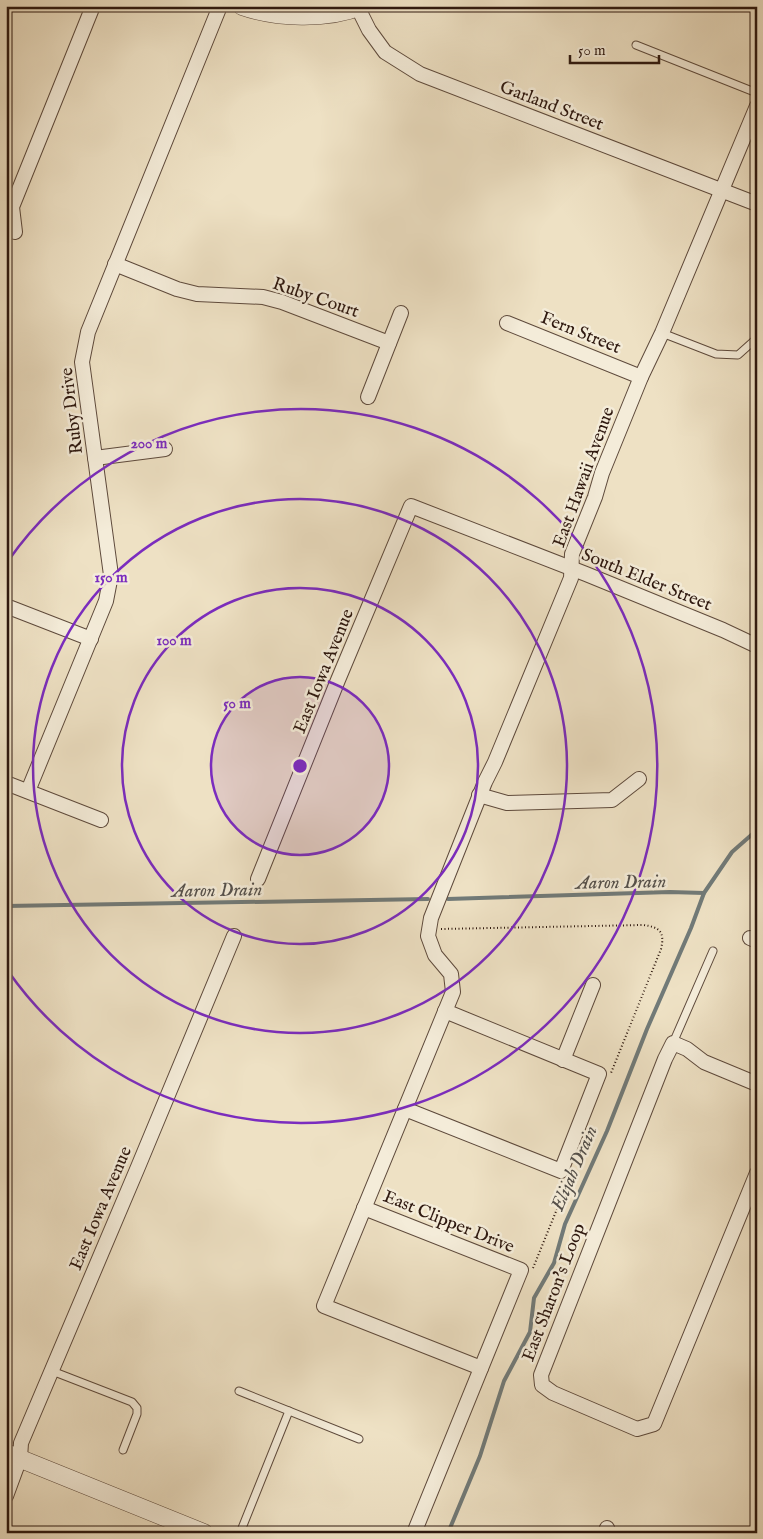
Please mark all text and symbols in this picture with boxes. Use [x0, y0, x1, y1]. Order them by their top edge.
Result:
scale bar [570, 32, 659, 64]
text: 50 m [578, 41, 606, 60]
street label: Garland Street [496, 76, 607, 137]
street label: Ruby Court [269, 273, 362, 324]
street label: Fern Street [537, 307, 624, 360]
street label: Ruby Drive [56, 366, 89, 455]
street label: East Hawaii Avenue [548, 404, 620, 551]
text: 200 m [131, 434, 168, 453]
street label: South Elder Street [578, 544, 715, 617]
text: 150 m [94, 568, 128, 587]
street label: East Iowa Avenue [289, 606, 360, 737]
text: 100 m [156, 631, 192, 650]
text: 50 m [223, 694, 251, 713]
centre of rings [291, 757, 309, 775]
water label: Aaron Drain [574, 870, 667, 896]
water label: Aaron Drain [170, 878, 263, 904]
water label: Elijah Drain [546, 1122, 604, 1216]
street label: East Iowa Avenue [65, 1143, 138, 1274]
street label: East Clipper Drive [379, 1186, 517, 1259]
street label: East Sharon's Loop [517, 1220, 591, 1365]

